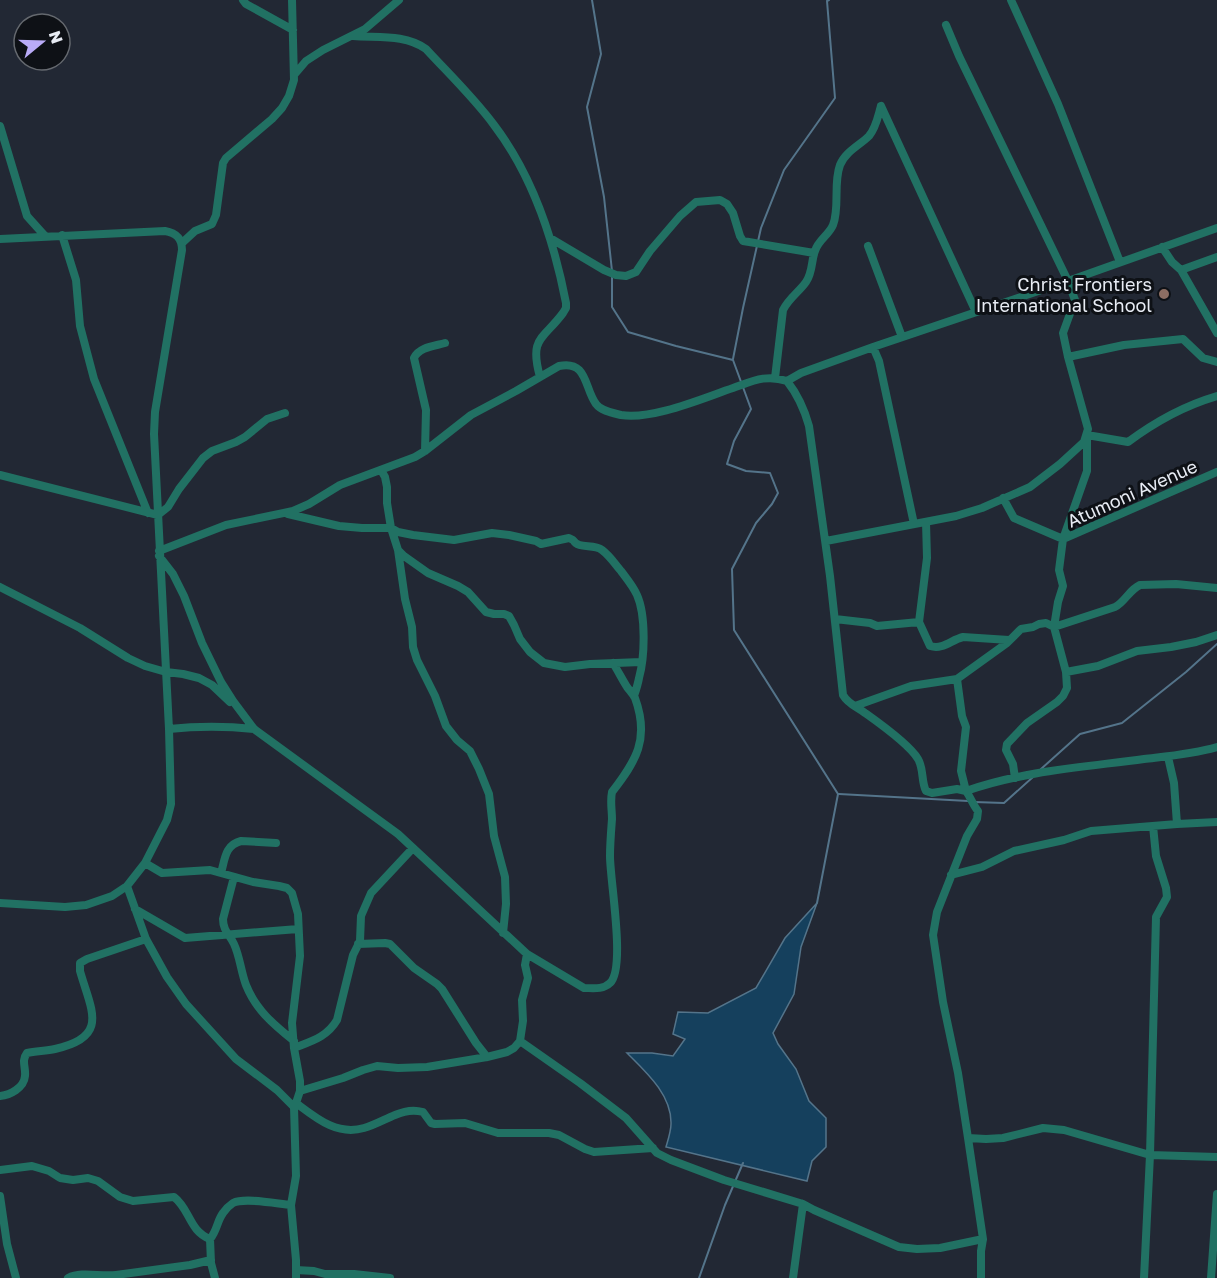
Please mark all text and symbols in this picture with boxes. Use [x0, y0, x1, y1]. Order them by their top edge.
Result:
north arrow [12, 12, 72, 72]
text: N [45, 28, 68, 46]
place label: Christ Frontiers International School [976, 273, 1152, 316]
marker: Christ Frontiers International School [1157, 287, 1171, 301]
street label: Atumoni Avenue [1064, 454, 1200, 532]

